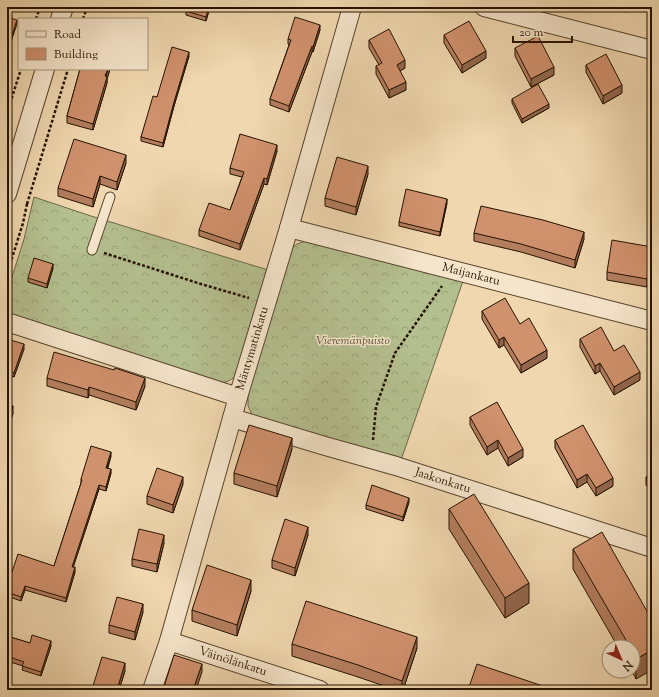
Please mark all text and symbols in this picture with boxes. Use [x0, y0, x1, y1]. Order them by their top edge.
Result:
legend [18, 18, 148, 70]
scale bar [513, 18, 572, 44]
text: 20 m [519, 24, 544, 42]
text: Road [54, 26, 81, 44]
text: Building [54, 46, 98, 64]
street label: Maijankatu [440, 259, 502, 291]
street label: Mäntymatinkatu [231, 304, 274, 393]
park label: Vieremänpuisto [316, 332, 390, 350]
street label: Jaakonkatu [412, 463, 473, 498]
north arrow [601, 639, 641, 679]
street label: Väinölänkatu [196, 642, 269, 681]
text: N [618, 656, 637, 674]

